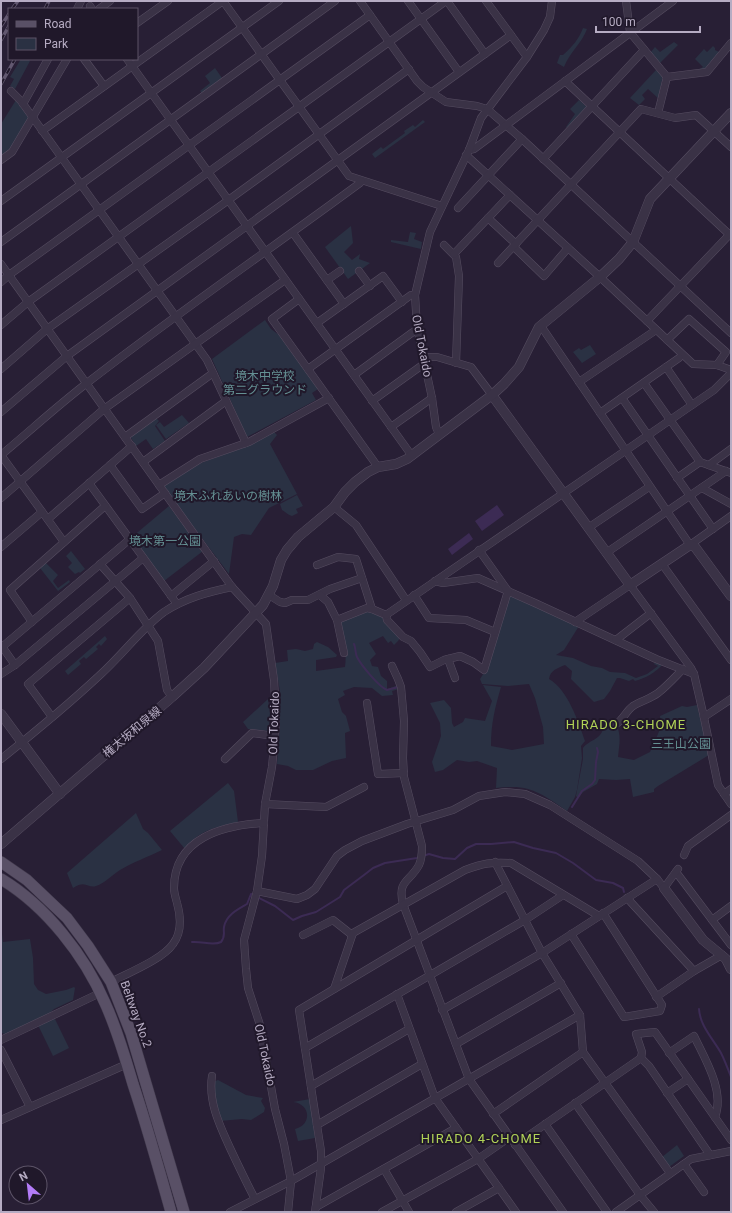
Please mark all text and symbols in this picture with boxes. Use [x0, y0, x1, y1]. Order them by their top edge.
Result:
legend [8, 8, 138, 60]
scale bar [596, 8, 700, 34]
text: 100 m [602, 15, 636, 29]
text: Road [44, 17, 72, 31]
text: Park [44, 37, 69, 51]
street label: Old Tokaido [409, 314, 435, 379]
park label: 境木中学校 第二グラウンド [223, 369, 307, 397]
park label: 境木ふれあいの樹林 [174, 489, 282, 503]
park label: 境木第一公園 [129, 534, 201, 548]
street label: Old Tokaido [266, 691, 282, 755]
street label: 権太坂和泉線 [100, 703, 164, 761]
district label: HIRADO 3-CHOME [566, 717, 686, 732]
park label: 三王山公園 [651, 737, 711, 751]
street label: Beltway No.2 [117, 979, 155, 1050]
street label: Old Tokaido [252, 1023, 278, 1088]
district label: HIRADO 4-CHOME [421, 1131, 541, 1146]
north arrow [8, 1165, 48, 1205]
text: N [17, 1169, 30, 1184]

